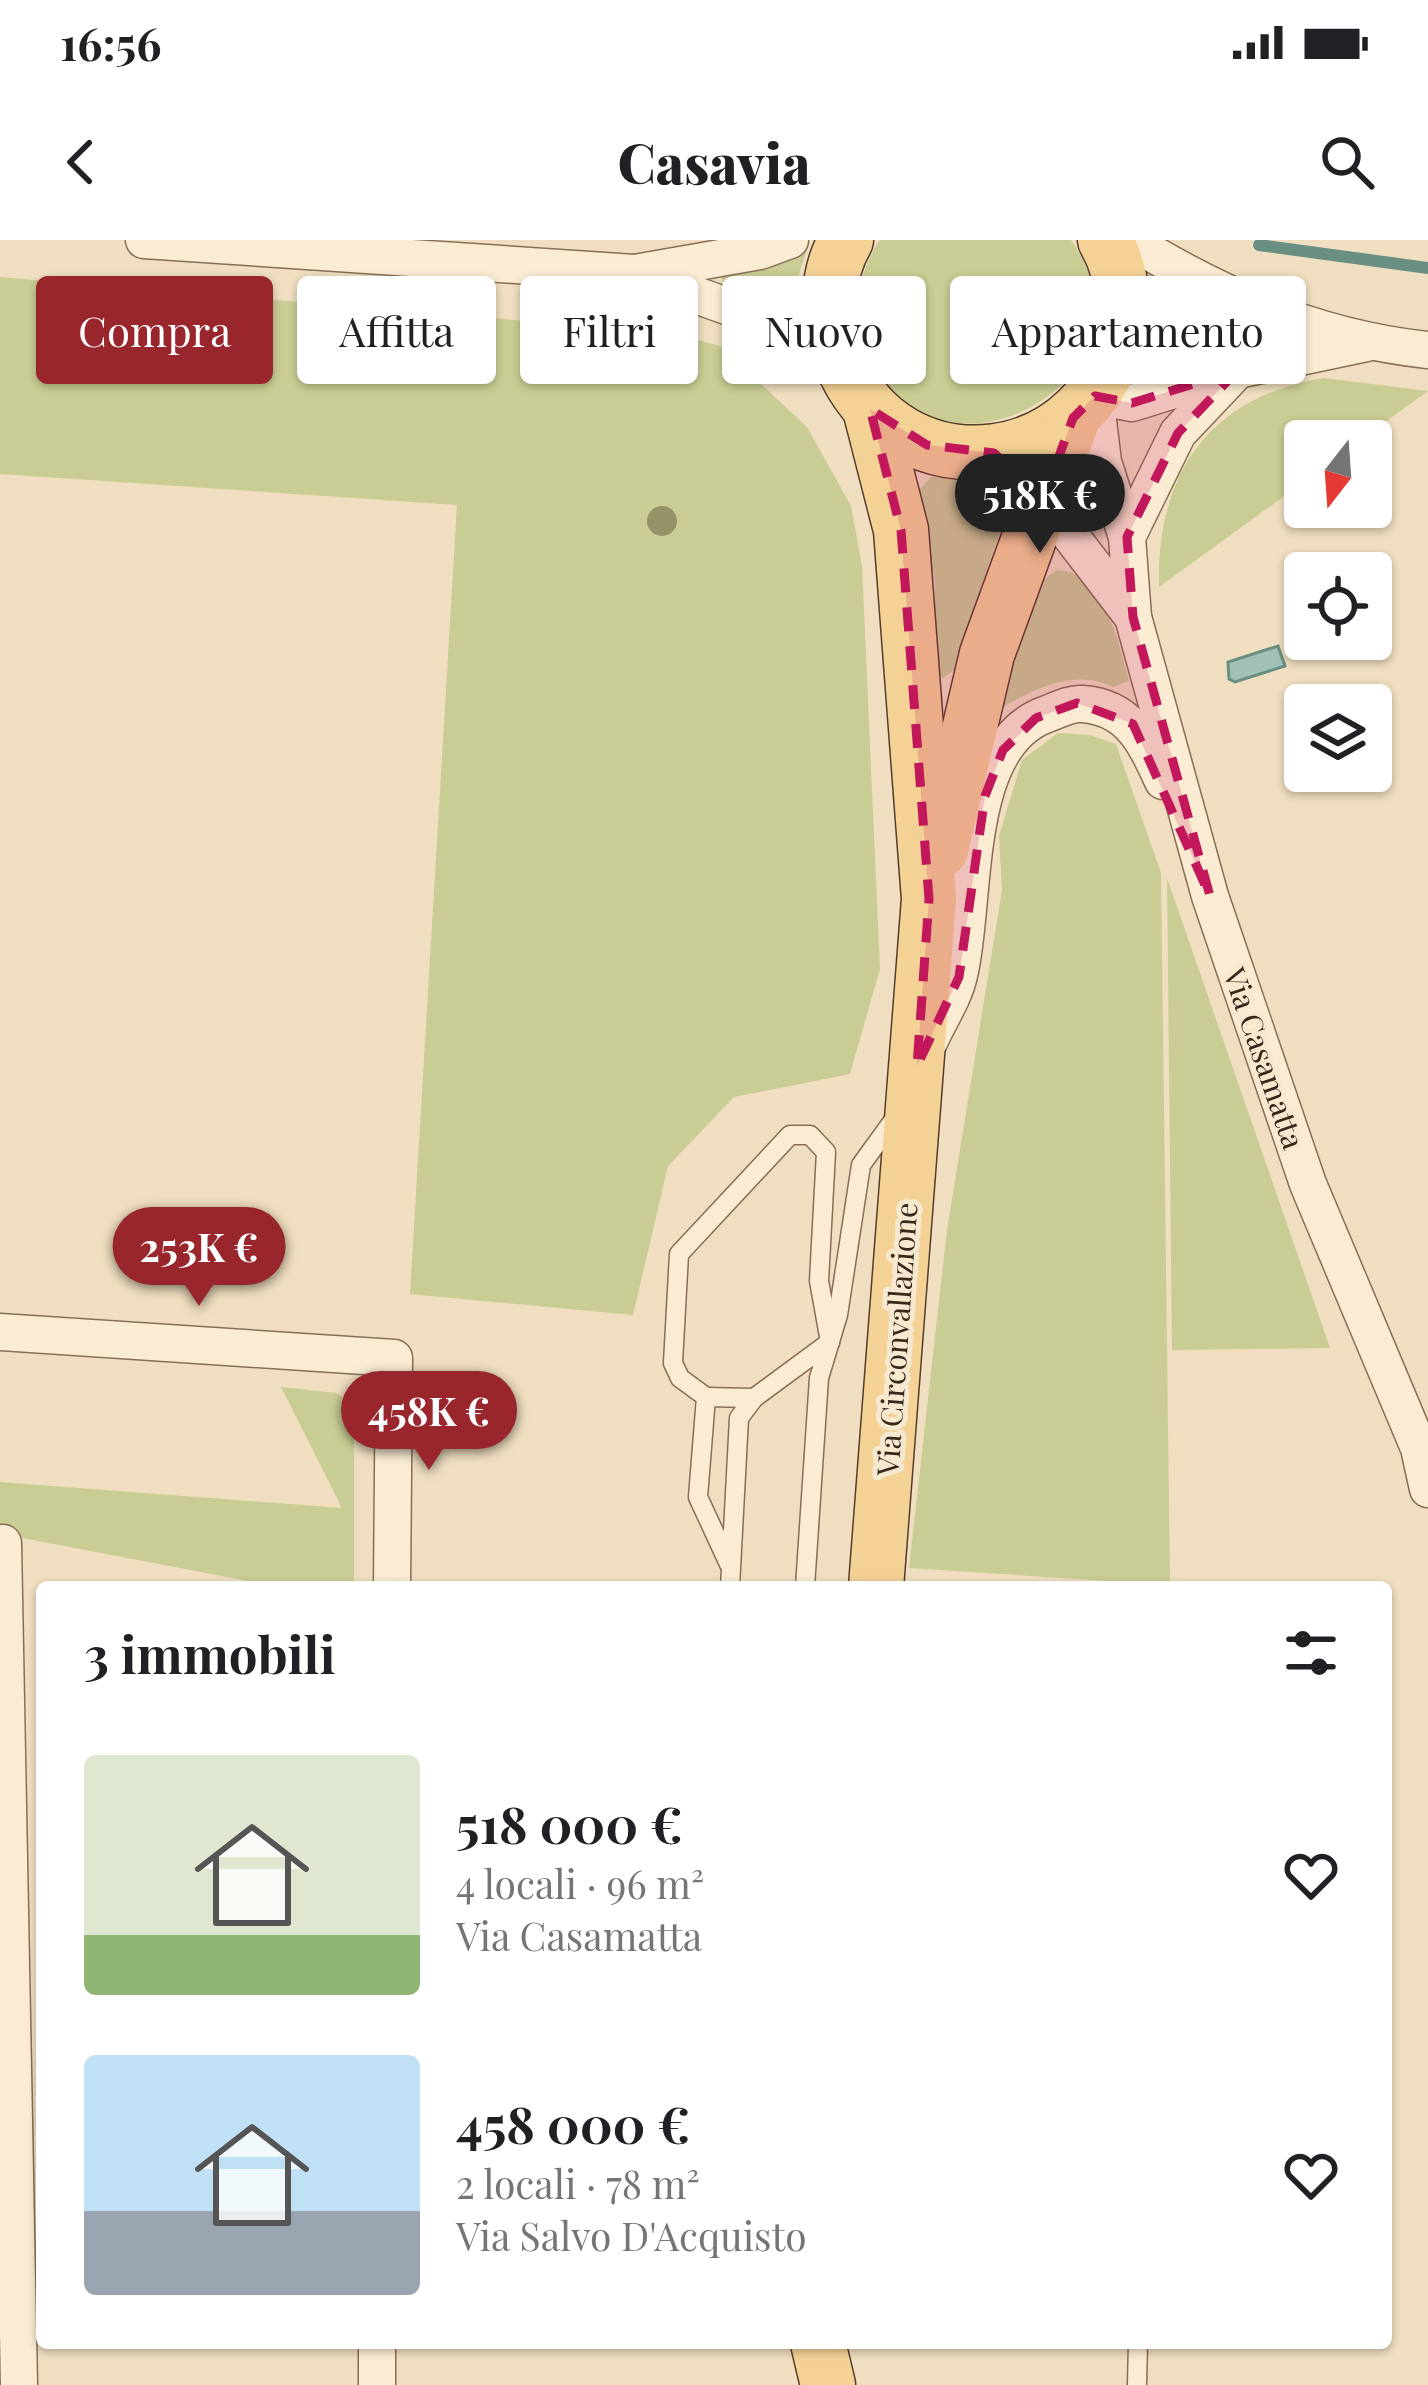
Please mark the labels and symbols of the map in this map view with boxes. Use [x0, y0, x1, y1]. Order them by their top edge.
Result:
north arrow [1284, 420, 1392, 528]
pin: 518K € [942, 454, 1138, 556]
street label: Via Casamatta [1215, 961, 1315, 1154]
street label: Via Circonvallazione [866, 1201, 926, 1478]
pin: 253K € [101, 1207, 297, 1309]
pin: 458K € [331, 1371, 527, 1473]

